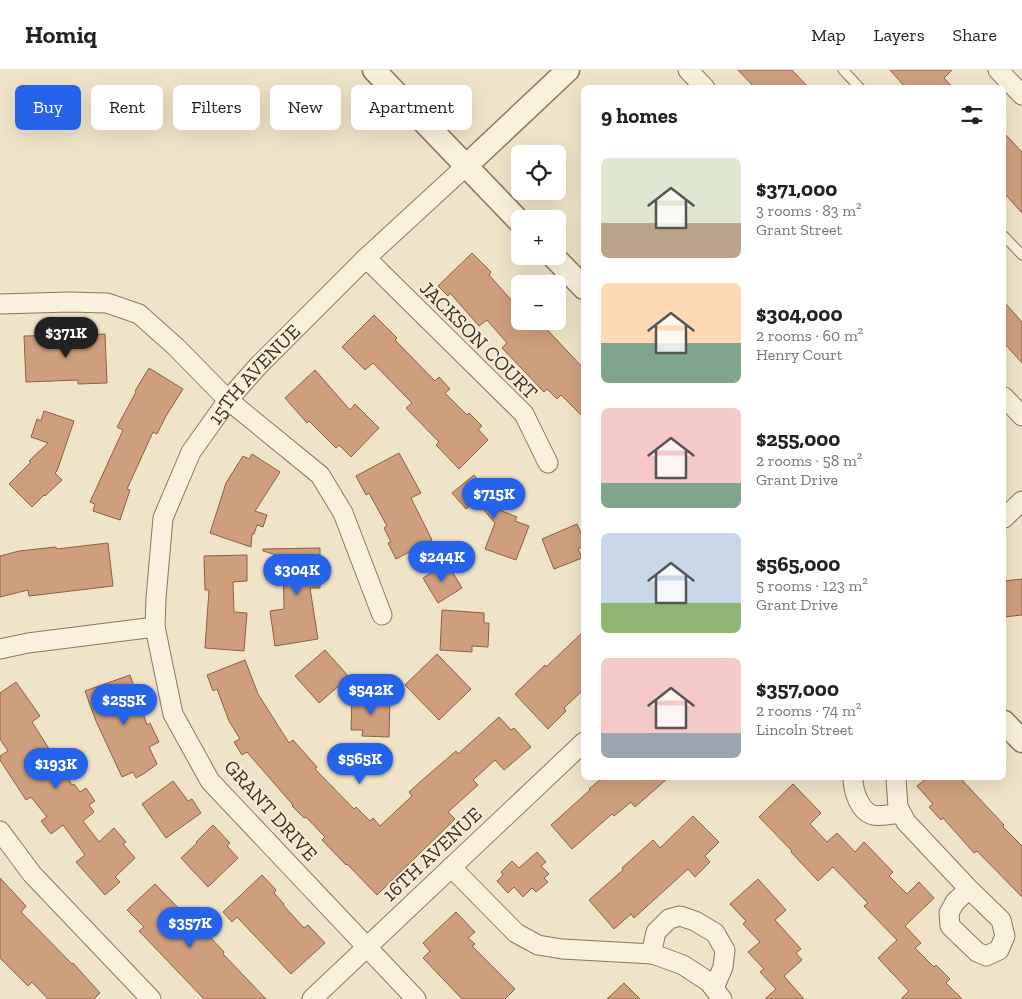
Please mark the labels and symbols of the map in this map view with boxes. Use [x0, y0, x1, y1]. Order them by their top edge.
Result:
street label: JACKSON COURT [415, 276, 543, 404]
pin: $371K [31, 316, 101, 359]
street label: 15TH AVENUE [203, 319, 305, 429]
pin: $715K [459, 478, 529, 520]
pin: $244K [407, 540, 477, 583]
pin: $304K [262, 554, 332, 596]
pin: $542K [336, 674, 406, 716]
pin: $255K [89, 684, 159, 726]
pin: $565K [325, 742, 395, 785]
pin: $193K [21, 748, 91, 790]
street label: GRANT DRIVE [219, 754, 323, 866]
street label: 16TH AVENUE [377, 802, 487, 906]
pin: $357K [155, 906, 225, 949]

